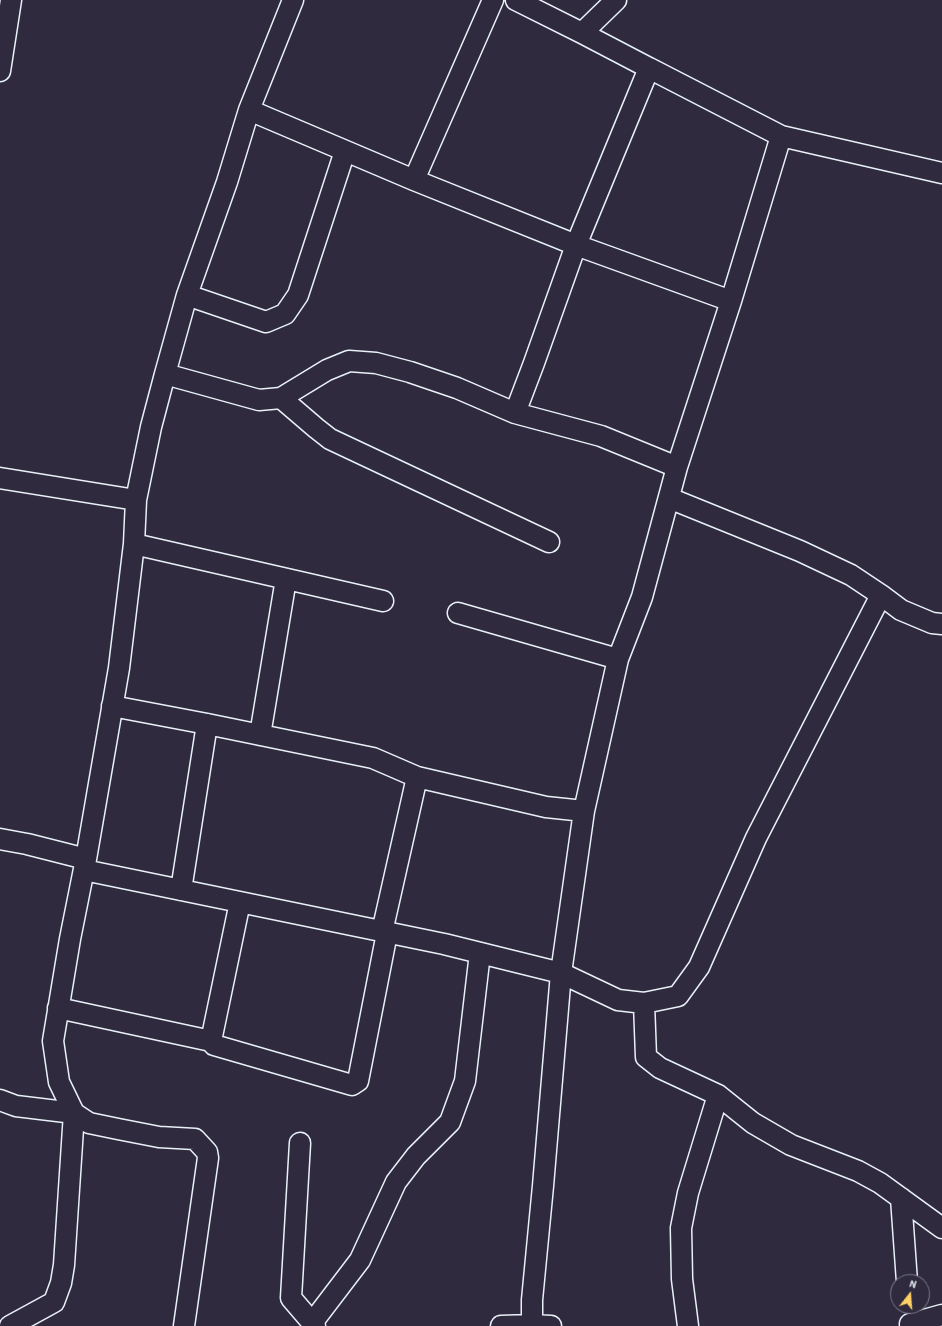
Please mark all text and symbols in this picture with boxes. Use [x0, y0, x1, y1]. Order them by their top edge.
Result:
north arrow [890, 1274, 930, 1314]
text: N [908, 1276, 918, 1291]

